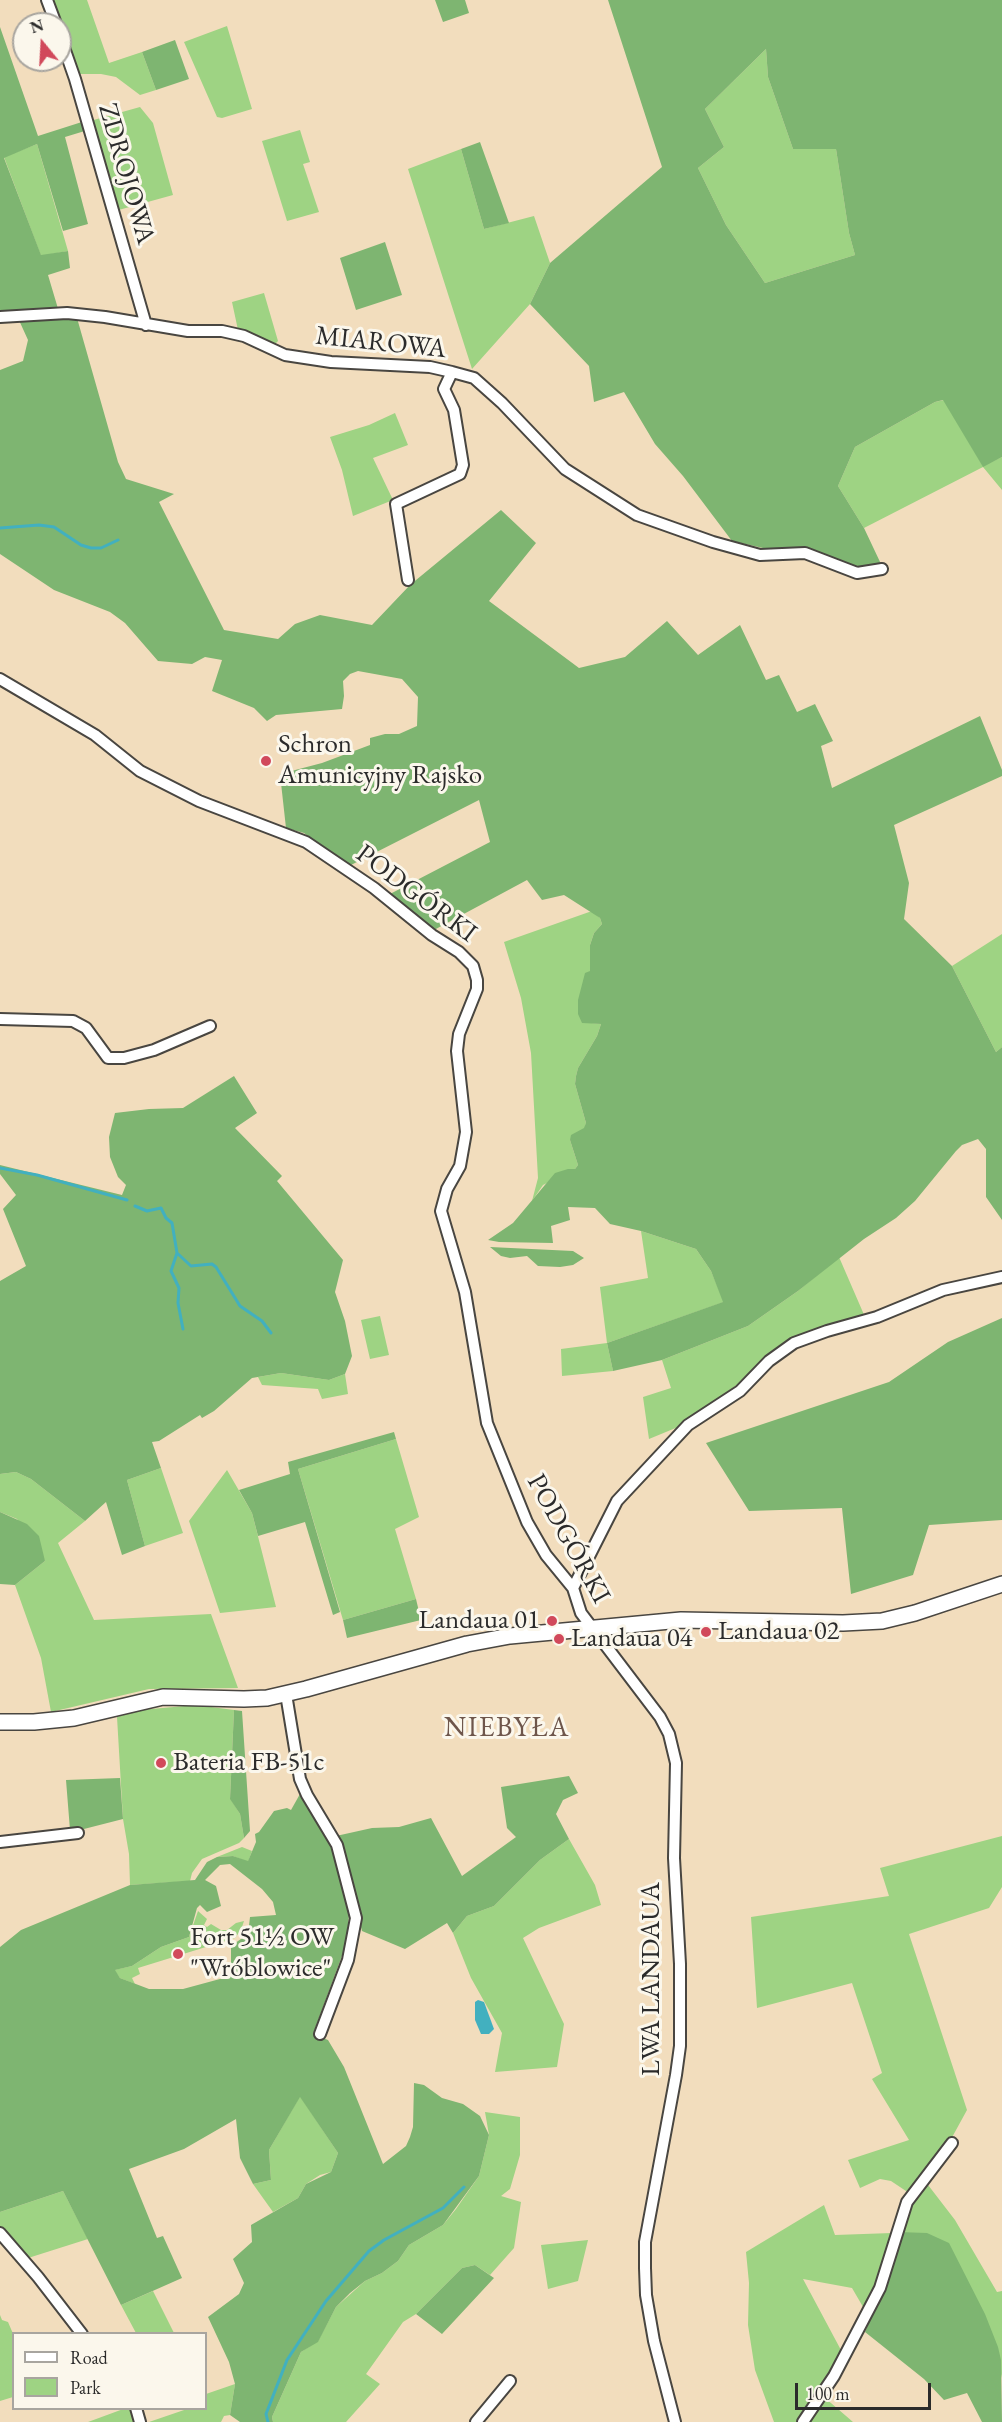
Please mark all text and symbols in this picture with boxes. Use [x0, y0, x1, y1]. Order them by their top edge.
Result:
north arrow [12, 12, 72, 72]
text: N [27, 14, 46, 38]
street label: ZDROJOWA [90, 100, 162, 248]
street label: MIAROWA [314, 320, 448, 366]
place label: Schron Amunicyjny Rajsko [278, 729, 482, 792]
marker: Schron Amunicyjny Rajsko [259, 754, 273, 768]
street label: PODGÓRKI [349, 838, 483, 950]
street label: PODGÓRKI [519, 1469, 617, 1609]
place label: Landaua 01 [418, 1605, 540, 1637]
marker: Landaua 01 [545, 1614, 559, 1628]
place label: Landaua 02 [718, 1616, 840, 1648]
place label: Landaua 04 [571, 1623, 693, 1655]
marker: Landaua 02 [699, 1625, 713, 1639]
marker: Landaua 04 [552, 1632, 566, 1646]
district label: NIEBYŁA [444, 1711, 570, 1745]
place label: Bateria FB-51c [173, 1747, 324, 1779]
marker: Bateria FB-51c [154, 1756, 168, 1770]
street label: LWA LANDAUA [636, 1882, 668, 2076]
place label: Fort 51½ OW "Wróblowice" [190, 1922, 334, 1985]
marker: Fort 51½ OW "Wróblowice" [171, 1947, 185, 1961]
legend [12, 2332, 207, 2410]
text: Road [70, 2346, 108, 2369]
scale bar [798, 2371, 934, 2409]
text: Park [70, 2376, 101, 2399]
text: 100 m [806, 2382, 850, 2405]

